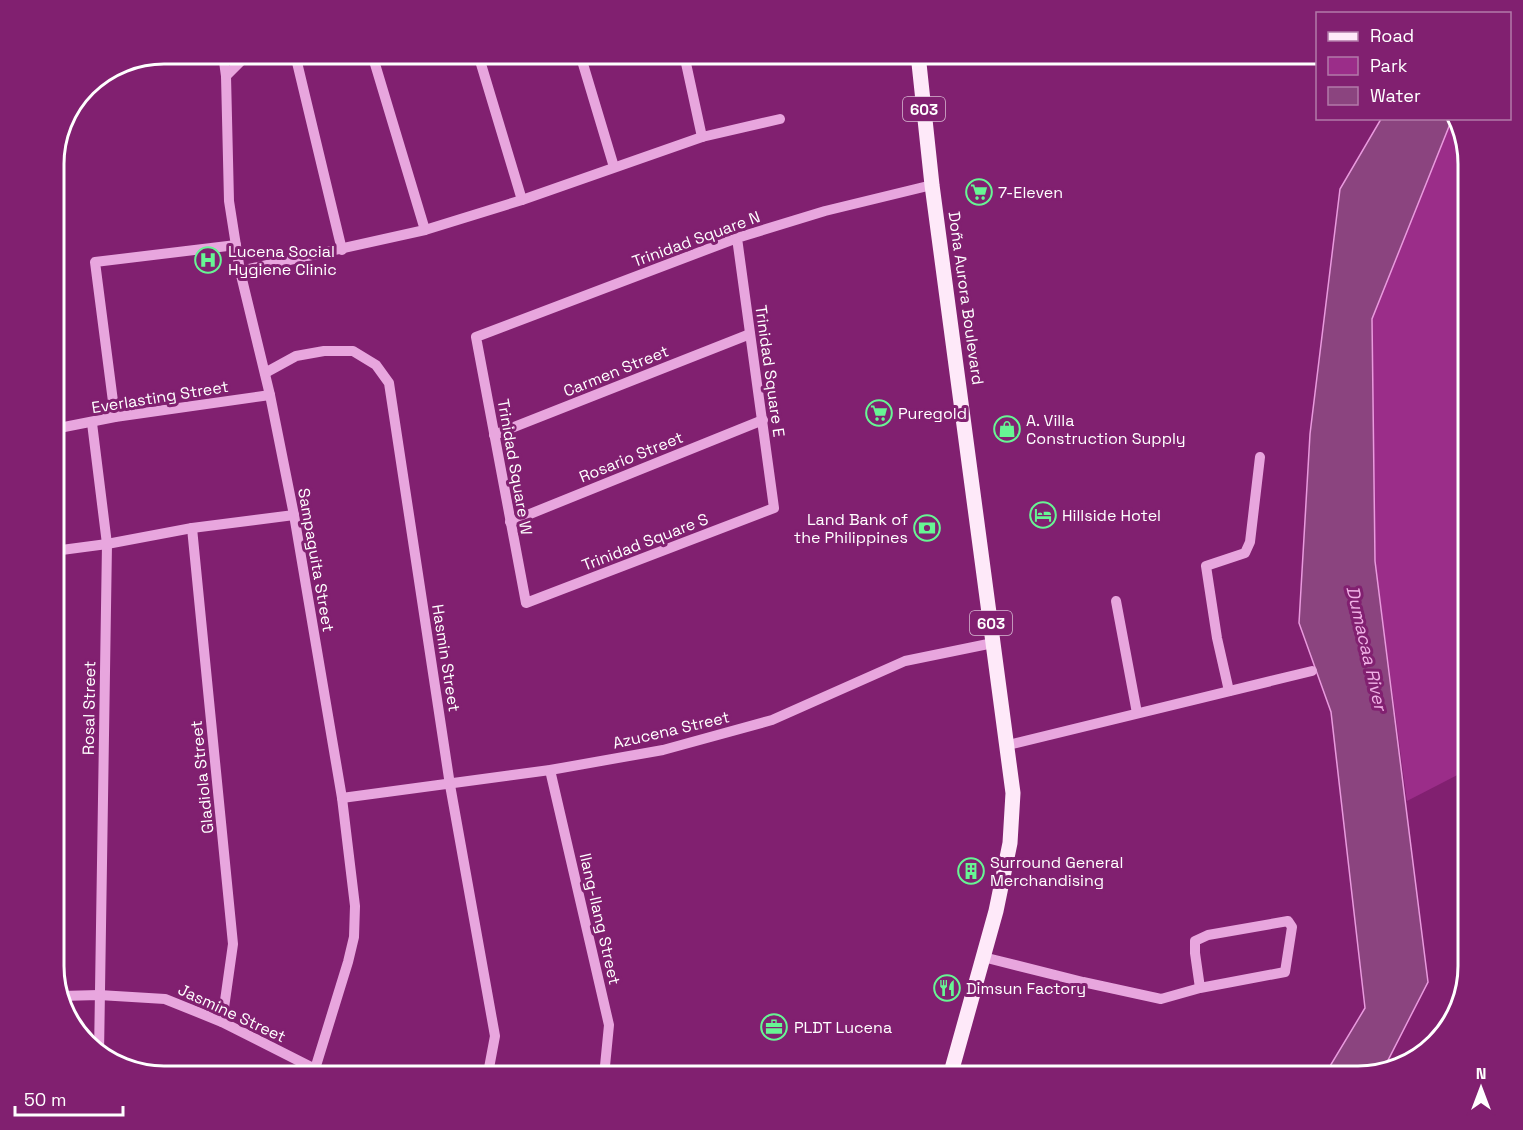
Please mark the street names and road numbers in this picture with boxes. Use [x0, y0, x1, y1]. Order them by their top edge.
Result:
road number: 603 [903, 97, 945, 121]
street label: Trinidad Square N [629, 206, 763, 272]
street label: Doña Aurora Boulevard [943, 210, 989, 386]
street label: Trinidad Square E [750, 304, 790, 438]
street label: Carmen Street [560, 340, 672, 402]
street label: Everlasting Street [90, 376, 230, 418]
street label: Trinidad Square W [493, 397, 537, 537]
street label: Rosario Street [576, 427, 686, 487]
street label: Sampaguita Street [293, 487, 339, 633]
street label: Trinidad Square S [579, 508, 711, 576]
street label: Hasmin Street [427, 603, 465, 713]
road number: 603 [970, 611, 1012, 635]
street label: Rosal Street [78, 661, 100, 755]
street label: Azucena Street [611, 706, 731, 754]
street label: Gladiola Street [186, 719, 218, 835]
street label: Ilang-Ilang Street [575, 851, 625, 987]
street label: Jasmine Street [175, 979, 289, 1047]

